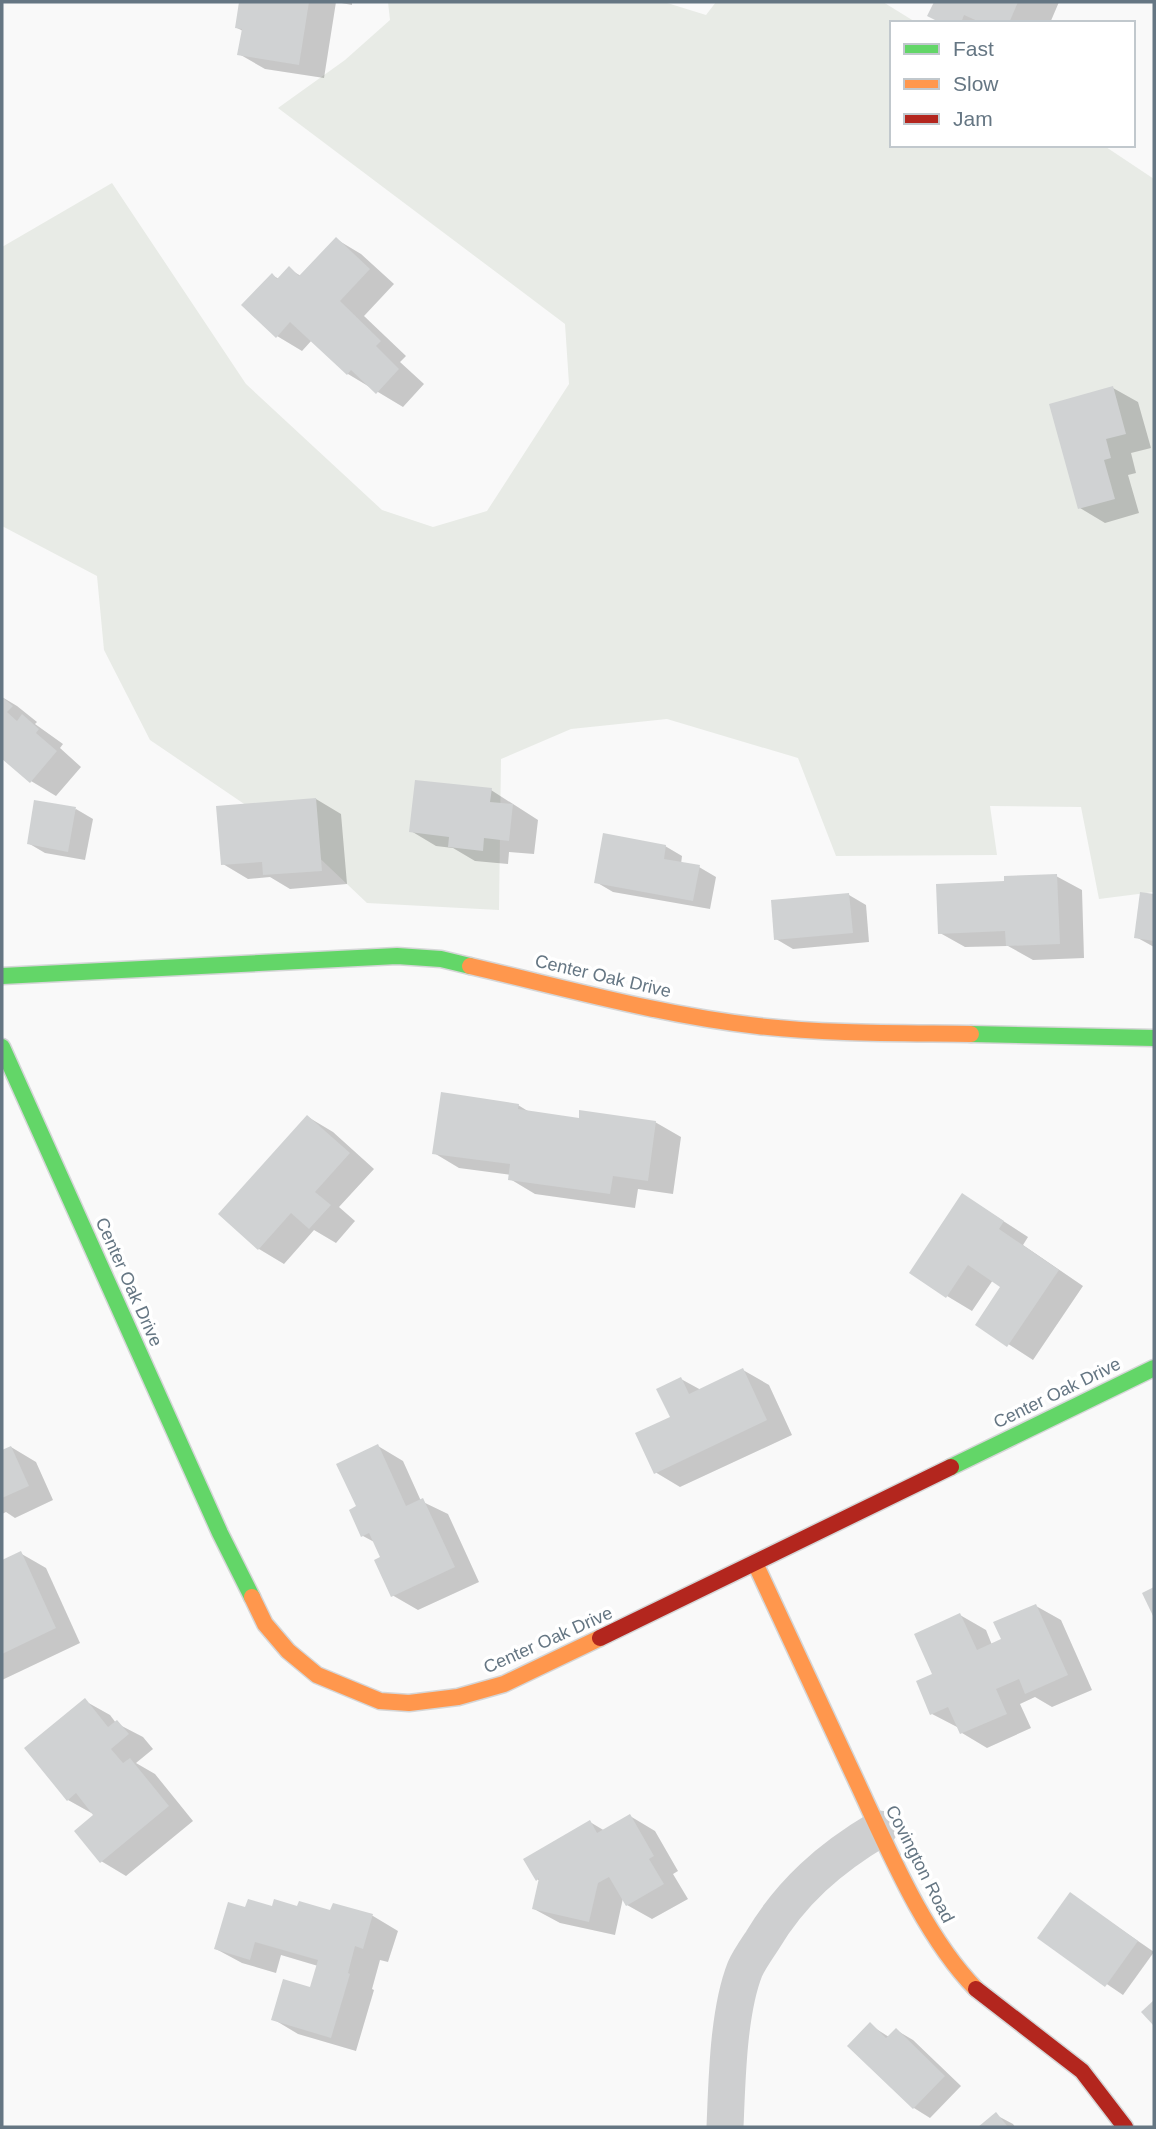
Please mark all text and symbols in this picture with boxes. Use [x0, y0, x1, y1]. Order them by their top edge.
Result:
legend [890, 21, 1135, 147]
text: Fast [953, 37, 994, 60]
text: Slow [953, 72, 999, 95]
text: Jam [953, 107, 993, 130]
street label: Center Oak Drive [533, 951, 673, 1001]
street label: Center Oak Drive [92, 1214, 166, 1350]
street label: Center Oak Drive [990, 1354, 1124, 1432]
street label: Center Oak Drive [480, 1603, 616, 1677]
street label: Covington Road [882, 1802, 958, 1926]

